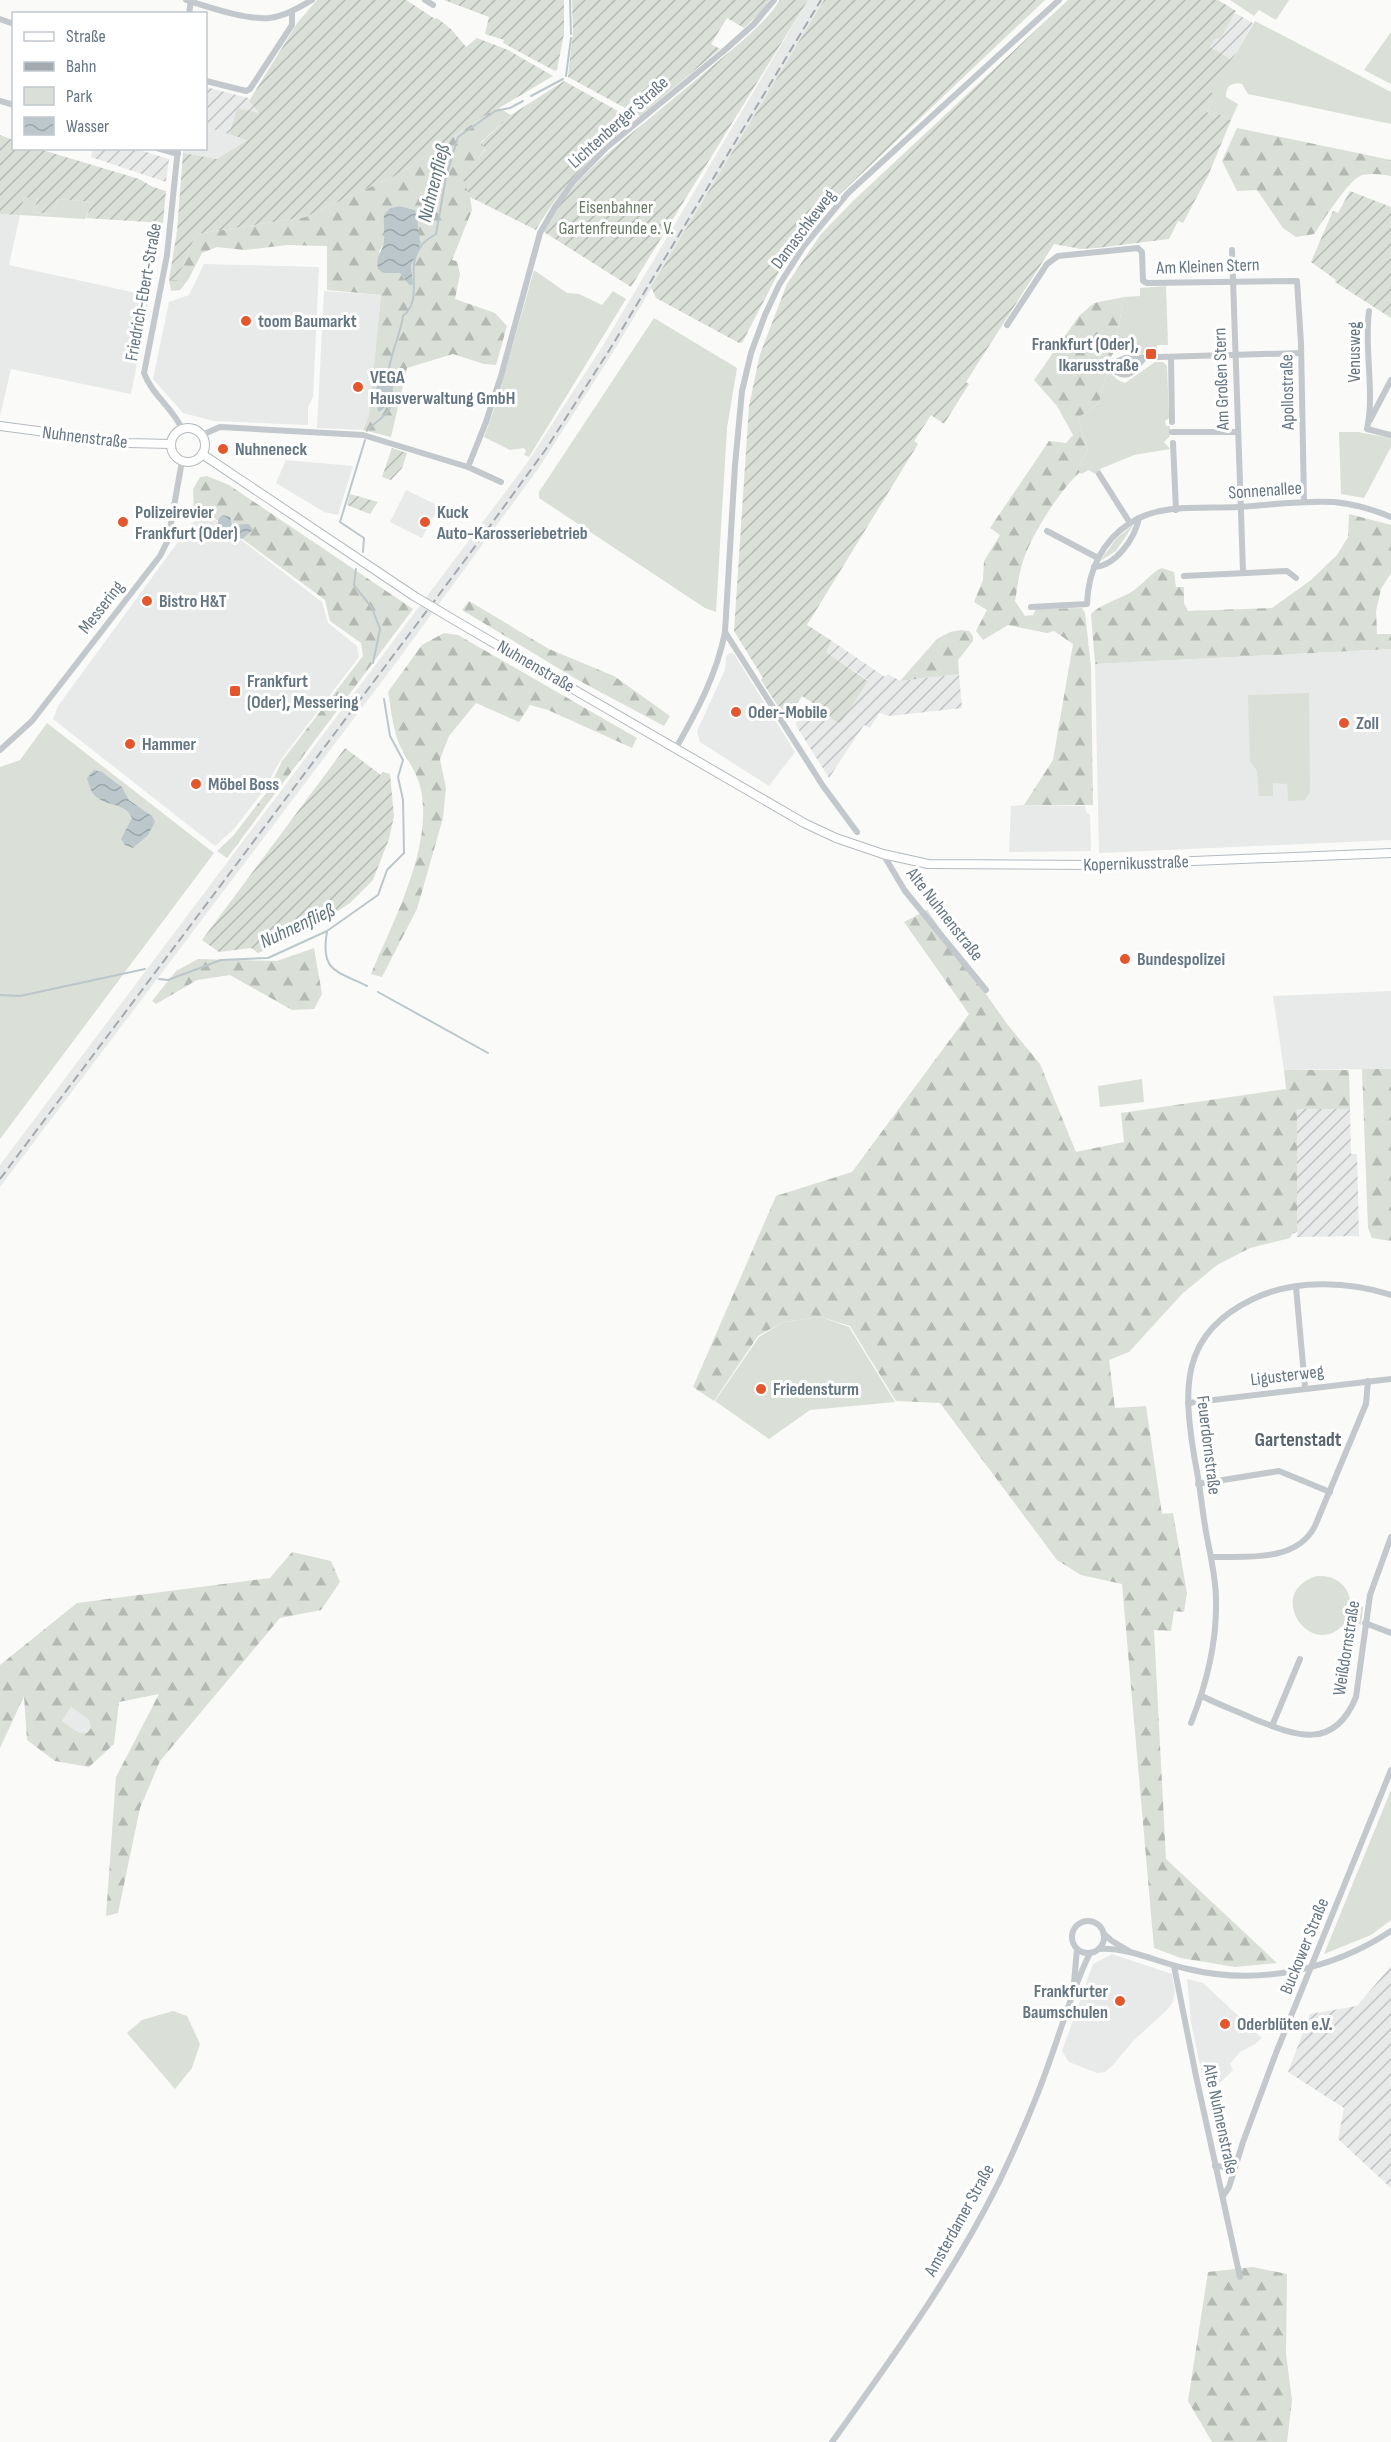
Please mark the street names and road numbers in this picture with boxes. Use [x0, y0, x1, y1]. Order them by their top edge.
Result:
street label: Lichtenberger Straße [564, 72, 673, 173]
street label: Damaschkeweg [767, 186, 840, 273]
street label: Friedrich-Ebert-Straße [121, 222, 166, 363]
street label: Am Kleinen Stern [1155, 254, 1260, 279]
street label: Venusweg [1344, 322, 1365, 382]
street label: Am Großen Stern [1209, 327, 1234, 431]
street label: Apollostraße [1276, 354, 1299, 431]
street label: Nuhnenstraße [41, 422, 129, 453]
street label: Sonnenallee [1228, 477, 1302, 504]
street label: Messering [74, 577, 129, 638]
street label: Nuhnenstraße [493, 636, 578, 697]
street label: Kopernikusstraße [1083, 851, 1189, 876]
street label: Alte Nuhnenstraße [901, 863, 987, 965]
street label: Ligusterweg [1249, 1361, 1325, 1390]
street label: Feuerdornstraße [1192, 1394, 1225, 1496]
street label: Weißdornstraße [1329, 1599, 1364, 1697]
street label: Buckower Straße [1276, 1895, 1333, 1997]
street label: Alte Nuhnenstraße [1198, 2061, 1242, 2176]
street label: Amsterdamer Straße [920, 2161, 999, 2281]

